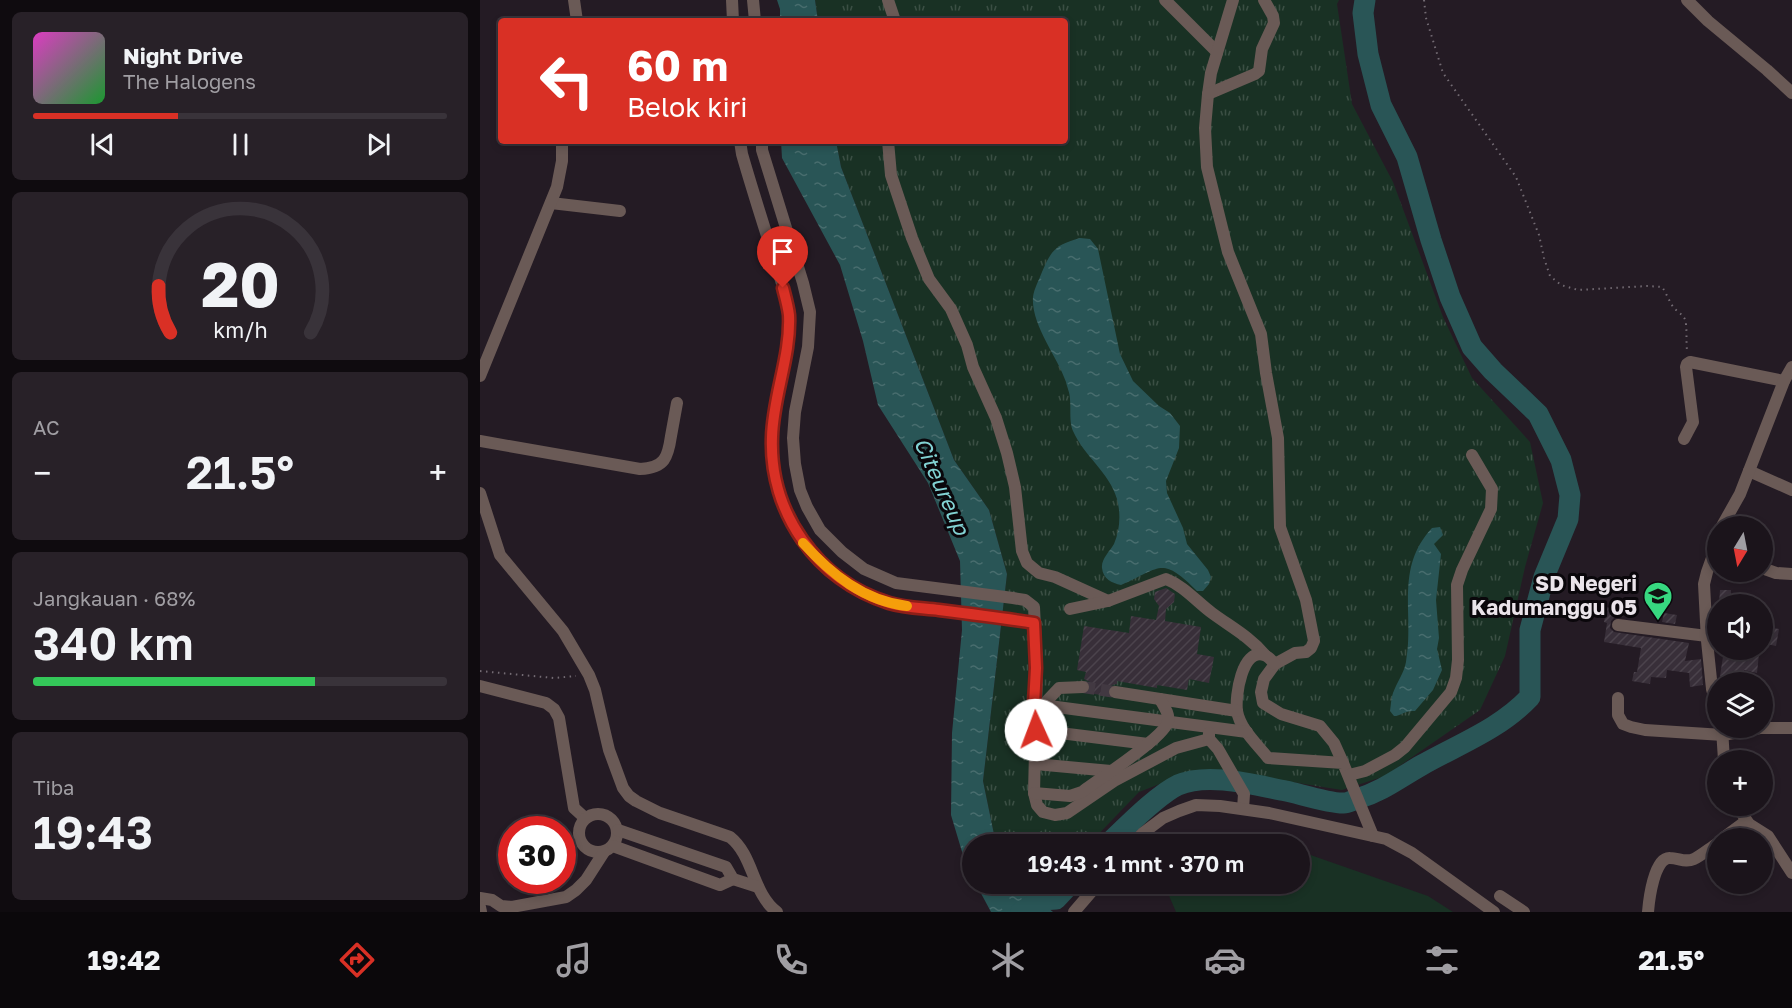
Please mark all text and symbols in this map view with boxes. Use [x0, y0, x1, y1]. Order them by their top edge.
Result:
text: 60 m [627, 40, 728, 90]
text: Night Drive [123, 42, 243, 69]
icon: left [528, 42, 606, 120]
text: The Halogens [123, 69, 256, 93]
text: Belok kiri [627, 91, 748, 123]
icon: previous [86, 128, 119, 161]
icon: pause [224, 128, 257, 161]
icon: next [362, 128, 395, 161]
pin [757, 226, 808, 288]
icon: arrive [766, 235, 799, 268]
text: 20 [201, 246, 279, 321]
text: km/h [213, 317, 267, 343]
text: AC [33, 415, 60, 439]
water label: Citeureup [909, 433, 976, 540]
text: 21.5° [186, 445, 294, 499]
text: − [33, 453, 51, 492]
text: + [429, 453, 447, 492]
north arrow [1707, 516, 1773, 582]
map controls [1707, 516, 1773, 894]
place label: SD Negeri Kadumanggu 05 [1471, 570, 1637, 620]
school or university icon: SD Negeri Kadumanggu 05 [1642, 580, 1674, 622]
text: Jangkauan · 68% [33, 586, 195, 610]
button: sound [1707, 594, 1773, 660]
text: 340 km [33, 616, 194, 670]
button: layers [1707, 672, 1773, 738]
position arrow [1004, 698, 1068, 762]
button: + [1707, 750, 1773, 816]
text: Tiba [33, 775, 74, 799]
text: 19:43 [33, 805, 153, 859]
speed limit sign: 30 [498, 816, 576, 894]
button: − [1707, 828, 1773, 894]
text: 19:43 · 1 mnt · 370 m [1028, 850, 1244, 877]
icon: directions [336, 939, 378, 981]
icon: music [553, 939, 595, 981]
icon: phone [770, 939, 812, 981]
icon: climate [987, 939, 1029, 981]
icon: car [1204, 939, 1246, 981]
icon: filters [1421, 939, 1463, 981]
text: 19:42 [88, 944, 161, 976]
text: 21.5° [1638, 944, 1704, 976]

